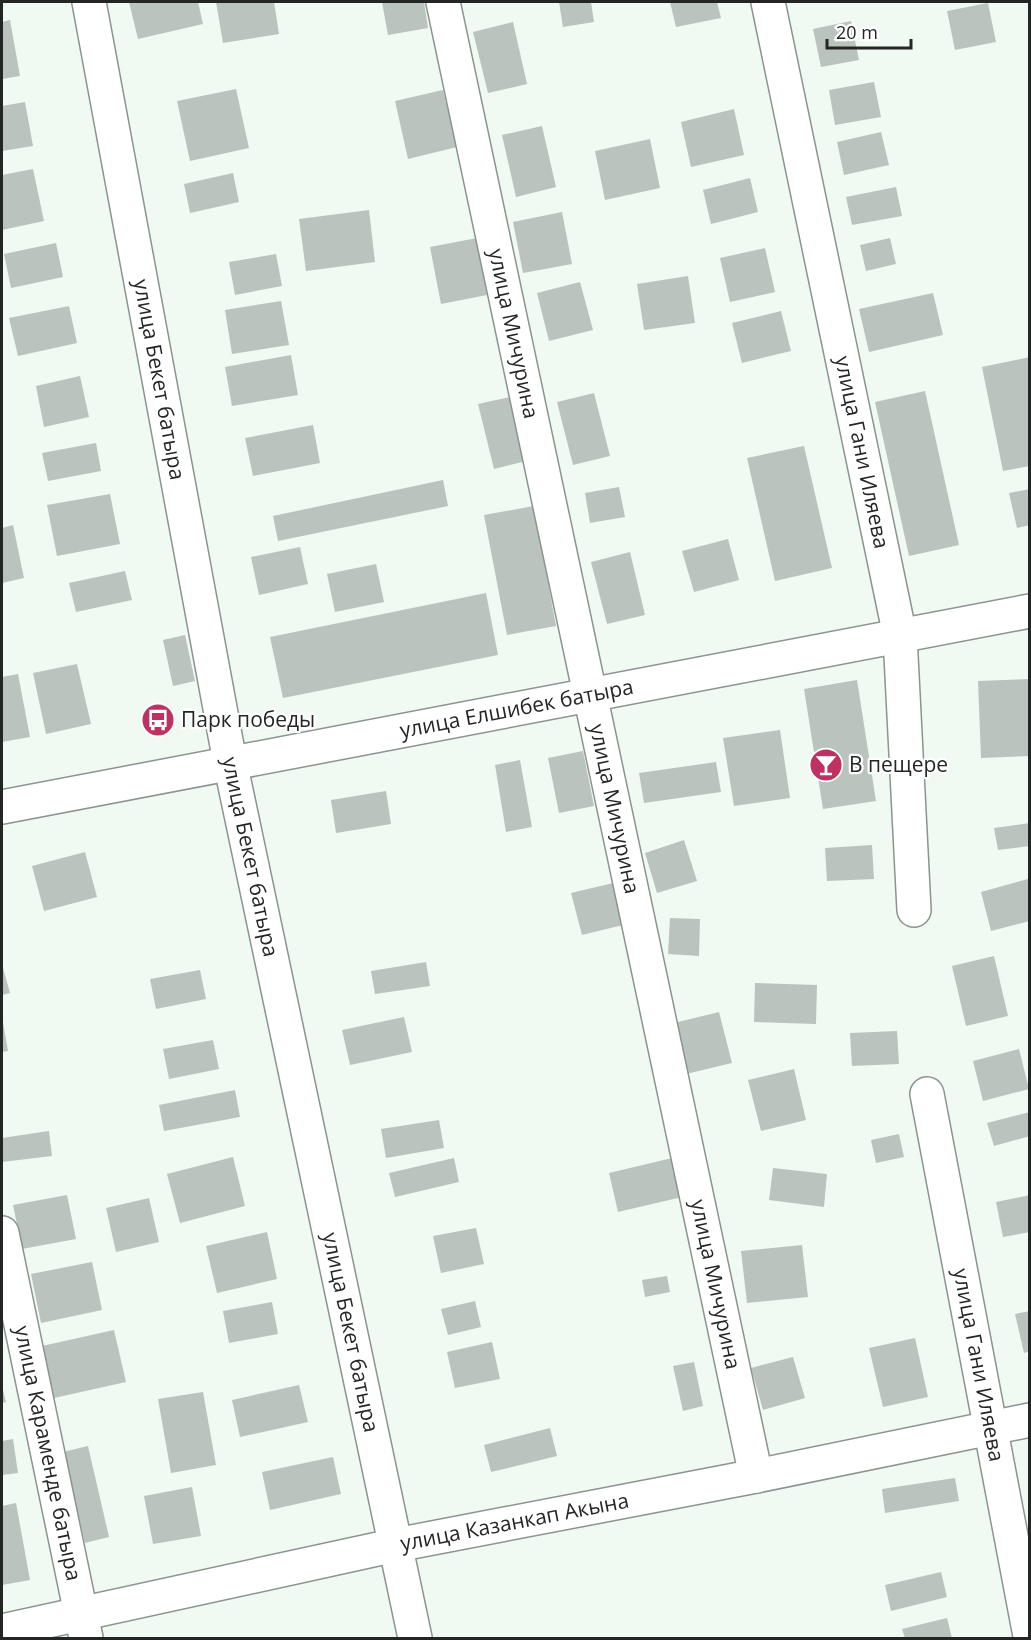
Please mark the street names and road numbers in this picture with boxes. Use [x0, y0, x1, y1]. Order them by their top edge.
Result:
street label: улица Мичурина [483, 246, 546, 421]
street label: улица Бекет батыра [128, 277, 192, 482]
street label: улица Гани Иляева [829, 353, 896, 551]
street label: улица Елшибек батыра [397, 672, 636, 744]
street label: улица Мичурина [584, 721, 647, 896]
street label: улица Бекет батыра [216, 754, 286, 959]
street label: улица Мичурина [685, 1197, 748, 1372]
street label: улица Бекет батыра [317, 1230, 386, 1435]
street label: улица Гани Иляева [947, 1266, 1012, 1464]
street label: улица Караменде батыра [9, 1323, 89, 1583]
street label: улица Казанкап Акына [398, 1486, 631, 1557]

